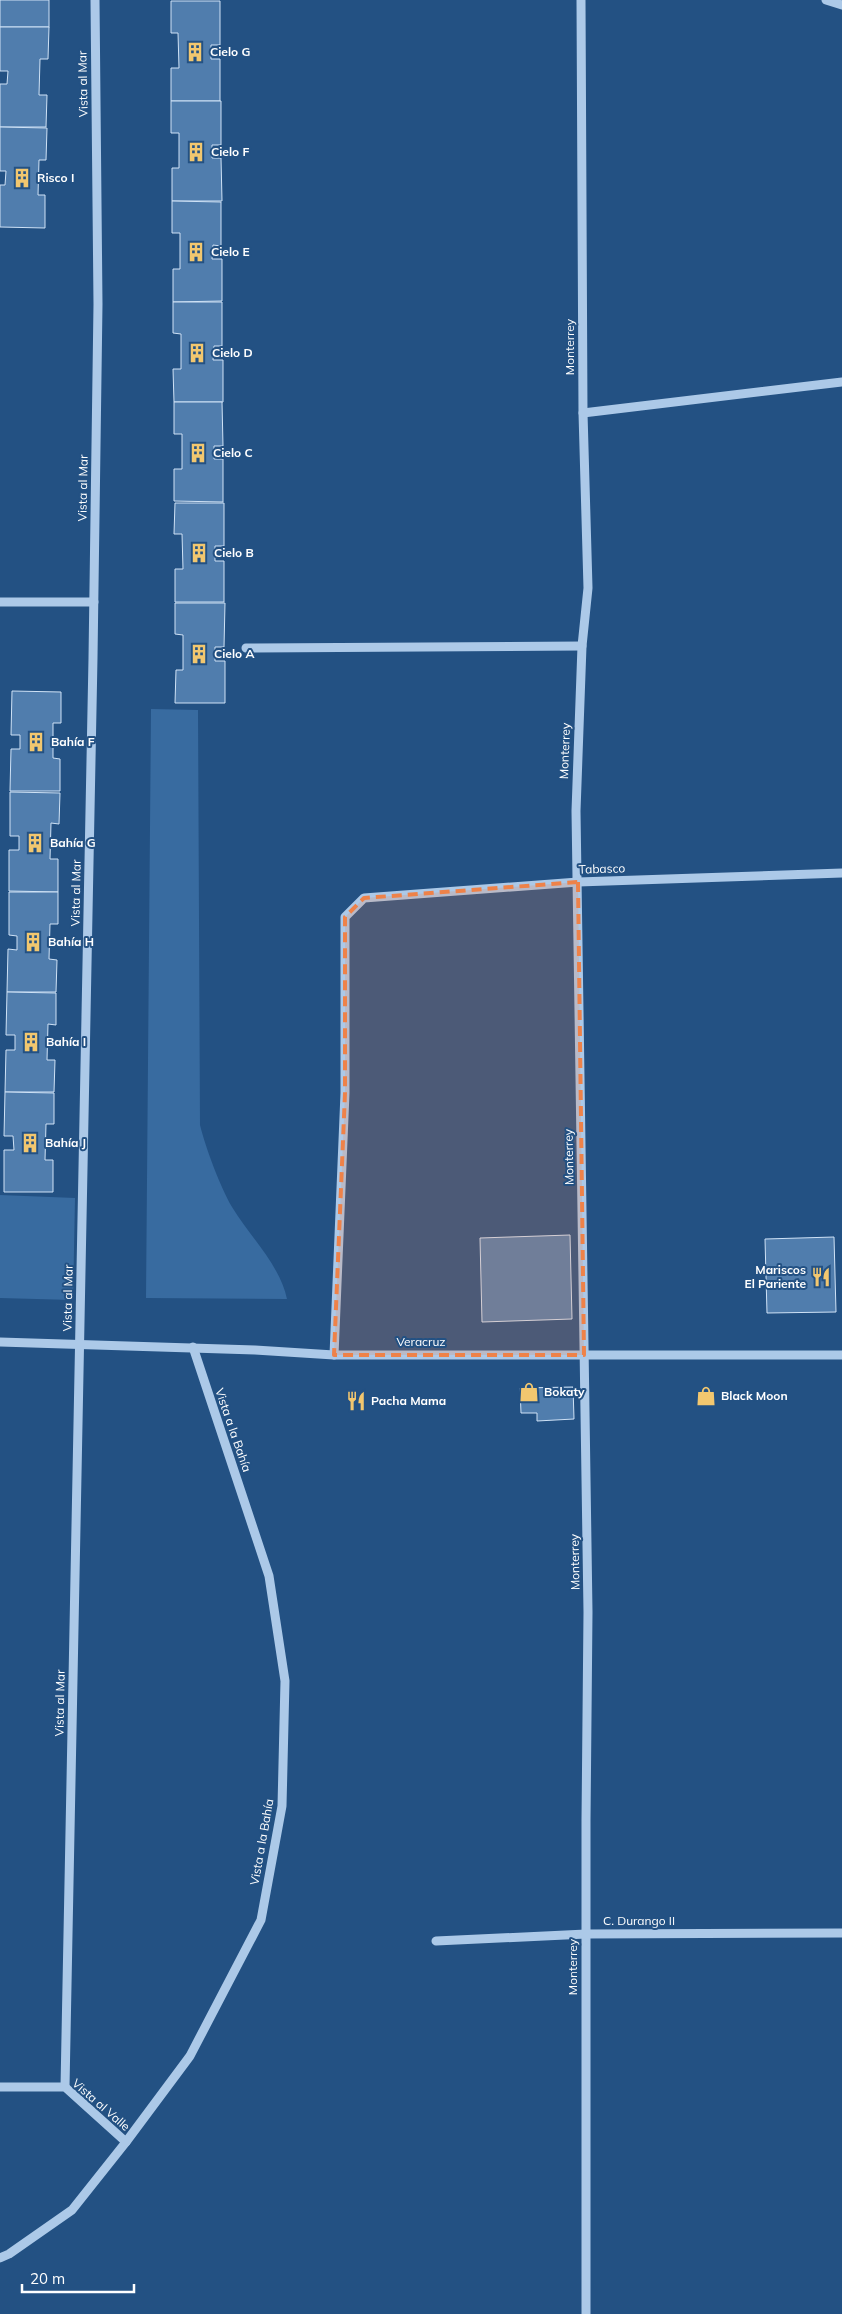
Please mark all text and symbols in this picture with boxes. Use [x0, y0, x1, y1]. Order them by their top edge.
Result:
building icon: Cielo G [184, 41, 206, 63]
place label: Cielo G [210, 44, 250, 59]
street label: Vista al Mar [74, 50, 91, 117]
building icon: Cielo F [185, 141, 207, 163]
place label: Cielo F [211, 144, 249, 159]
building icon: Risco I [11, 167, 33, 189]
place label: Risco I [37, 170, 74, 185]
building icon: Cielo E [185, 241, 207, 263]
place label: Cielo E [211, 244, 250, 259]
street label: Monterrey [562, 318, 577, 375]
building icon: Cielo D [186, 342, 208, 364]
place label: Cielo D [212, 345, 253, 360]
building icon: Cielo C [187, 442, 209, 464]
place label: Cielo C [213, 445, 253, 460]
street label: Vista al Mar [74, 454, 91, 521]
building icon: Cielo B [188, 542, 210, 564]
place label: Cielo B [214, 545, 254, 560]
building icon: Cielo A [188, 643, 210, 665]
place label: Cielo A [214, 646, 254, 661]
street label: Monterrey [556, 722, 573, 779]
building icon: Bahía F [25, 731, 47, 753]
place label: Bahía F [51, 734, 95, 749]
building icon: Bahía G [24, 832, 46, 854]
place label: Bahía G [50, 835, 96, 850]
street label: Vista al Mar [67, 859, 84, 926]
street label: Tabasco [578, 860, 626, 877]
building icon: Bahía H [22, 931, 44, 953]
place label: Bahía H [48, 934, 94, 949]
building icon: Bahía I [20, 1031, 42, 1053]
place label: Bahía I [46, 1034, 86, 1049]
street label: Monterrey [560, 1128, 576, 1185]
building icon: Bahía J [19, 1132, 41, 1154]
place label: Bahía J [45, 1135, 86, 1150]
place label: Mariscos El Pariente [745, 1262, 806, 1291]
street label: Vista al Mar [59, 1264, 76, 1331]
restaurant icon: Mariscos El Pariente [810, 1266, 832, 1288]
street label: Veracruz [396, 1334, 446, 1349]
shop icon: Bokaty [518, 1381, 540, 1403]
place label: Bokaty [544, 1384, 585, 1399]
shop icon: Black Moon [695, 1385, 717, 1407]
street label: Vista a la Bahía [212, 1386, 255, 1474]
place label: Black Moon [721, 1388, 788, 1403]
restaurant icon: Pacha Mama [345, 1390, 367, 1412]
place label: Pacha Mama [371, 1393, 446, 1408]
street label: Monterrey [566, 1533, 582, 1590]
street label: Vista al Mar [51, 1669, 68, 1736]
street label: Vista a la Bahía [247, 1797, 277, 1886]
street label: C. Durango II [603, 1913, 675, 1928]
street label: Monterrey [565, 1938, 580, 1995]
street label: Vista al Valle [69, 2075, 133, 2134]
scale bar [22, 2262, 135, 2294]
text: 20 m [30, 2269, 65, 2288]

